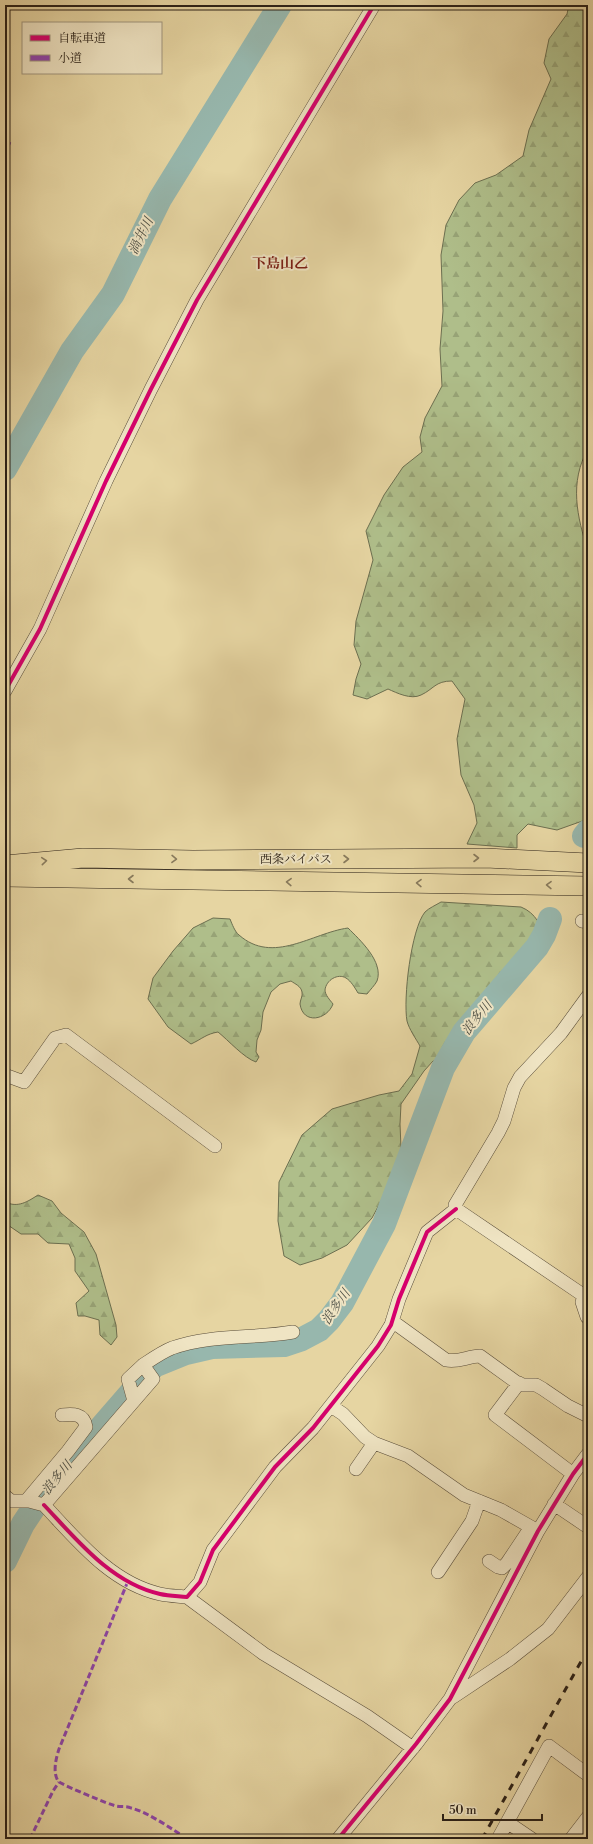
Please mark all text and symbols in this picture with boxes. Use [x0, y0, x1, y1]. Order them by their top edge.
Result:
legend [22, 22, 162, 74]
text: 自転車道 [58, 31, 106, 46]
text: 小道 [58, 51, 82, 66]
water label: 渦井川 [125, 213, 158, 257]
district label: 下島山乙 [252, 255, 308, 273]
street label: 西条バイパス [260, 852, 332, 867]
one-way arrow [473, 854, 479, 862]
one-way arrow [171, 855, 177, 863]
one-way arrow [343, 855, 349, 863]
one-way arrow [41, 857, 47, 866]
one-way arrow [128, 875, 134, 883]
one-way arrow [286, 877, 292, 886]
one-way arrow [416, 879, 422, 887]
one-way arrow [546, 881, 552, 889]
water label: 浪多川 [459, 996, 497, 1038]
water label: 浪多川 [318, 1285, 355, 1328]
water label: 浪多川 [38, 1456, 77, 1498]
scale bar [443, 1796, 542, 1822]
text: 50 m [449, 1803, 477, 1818]

